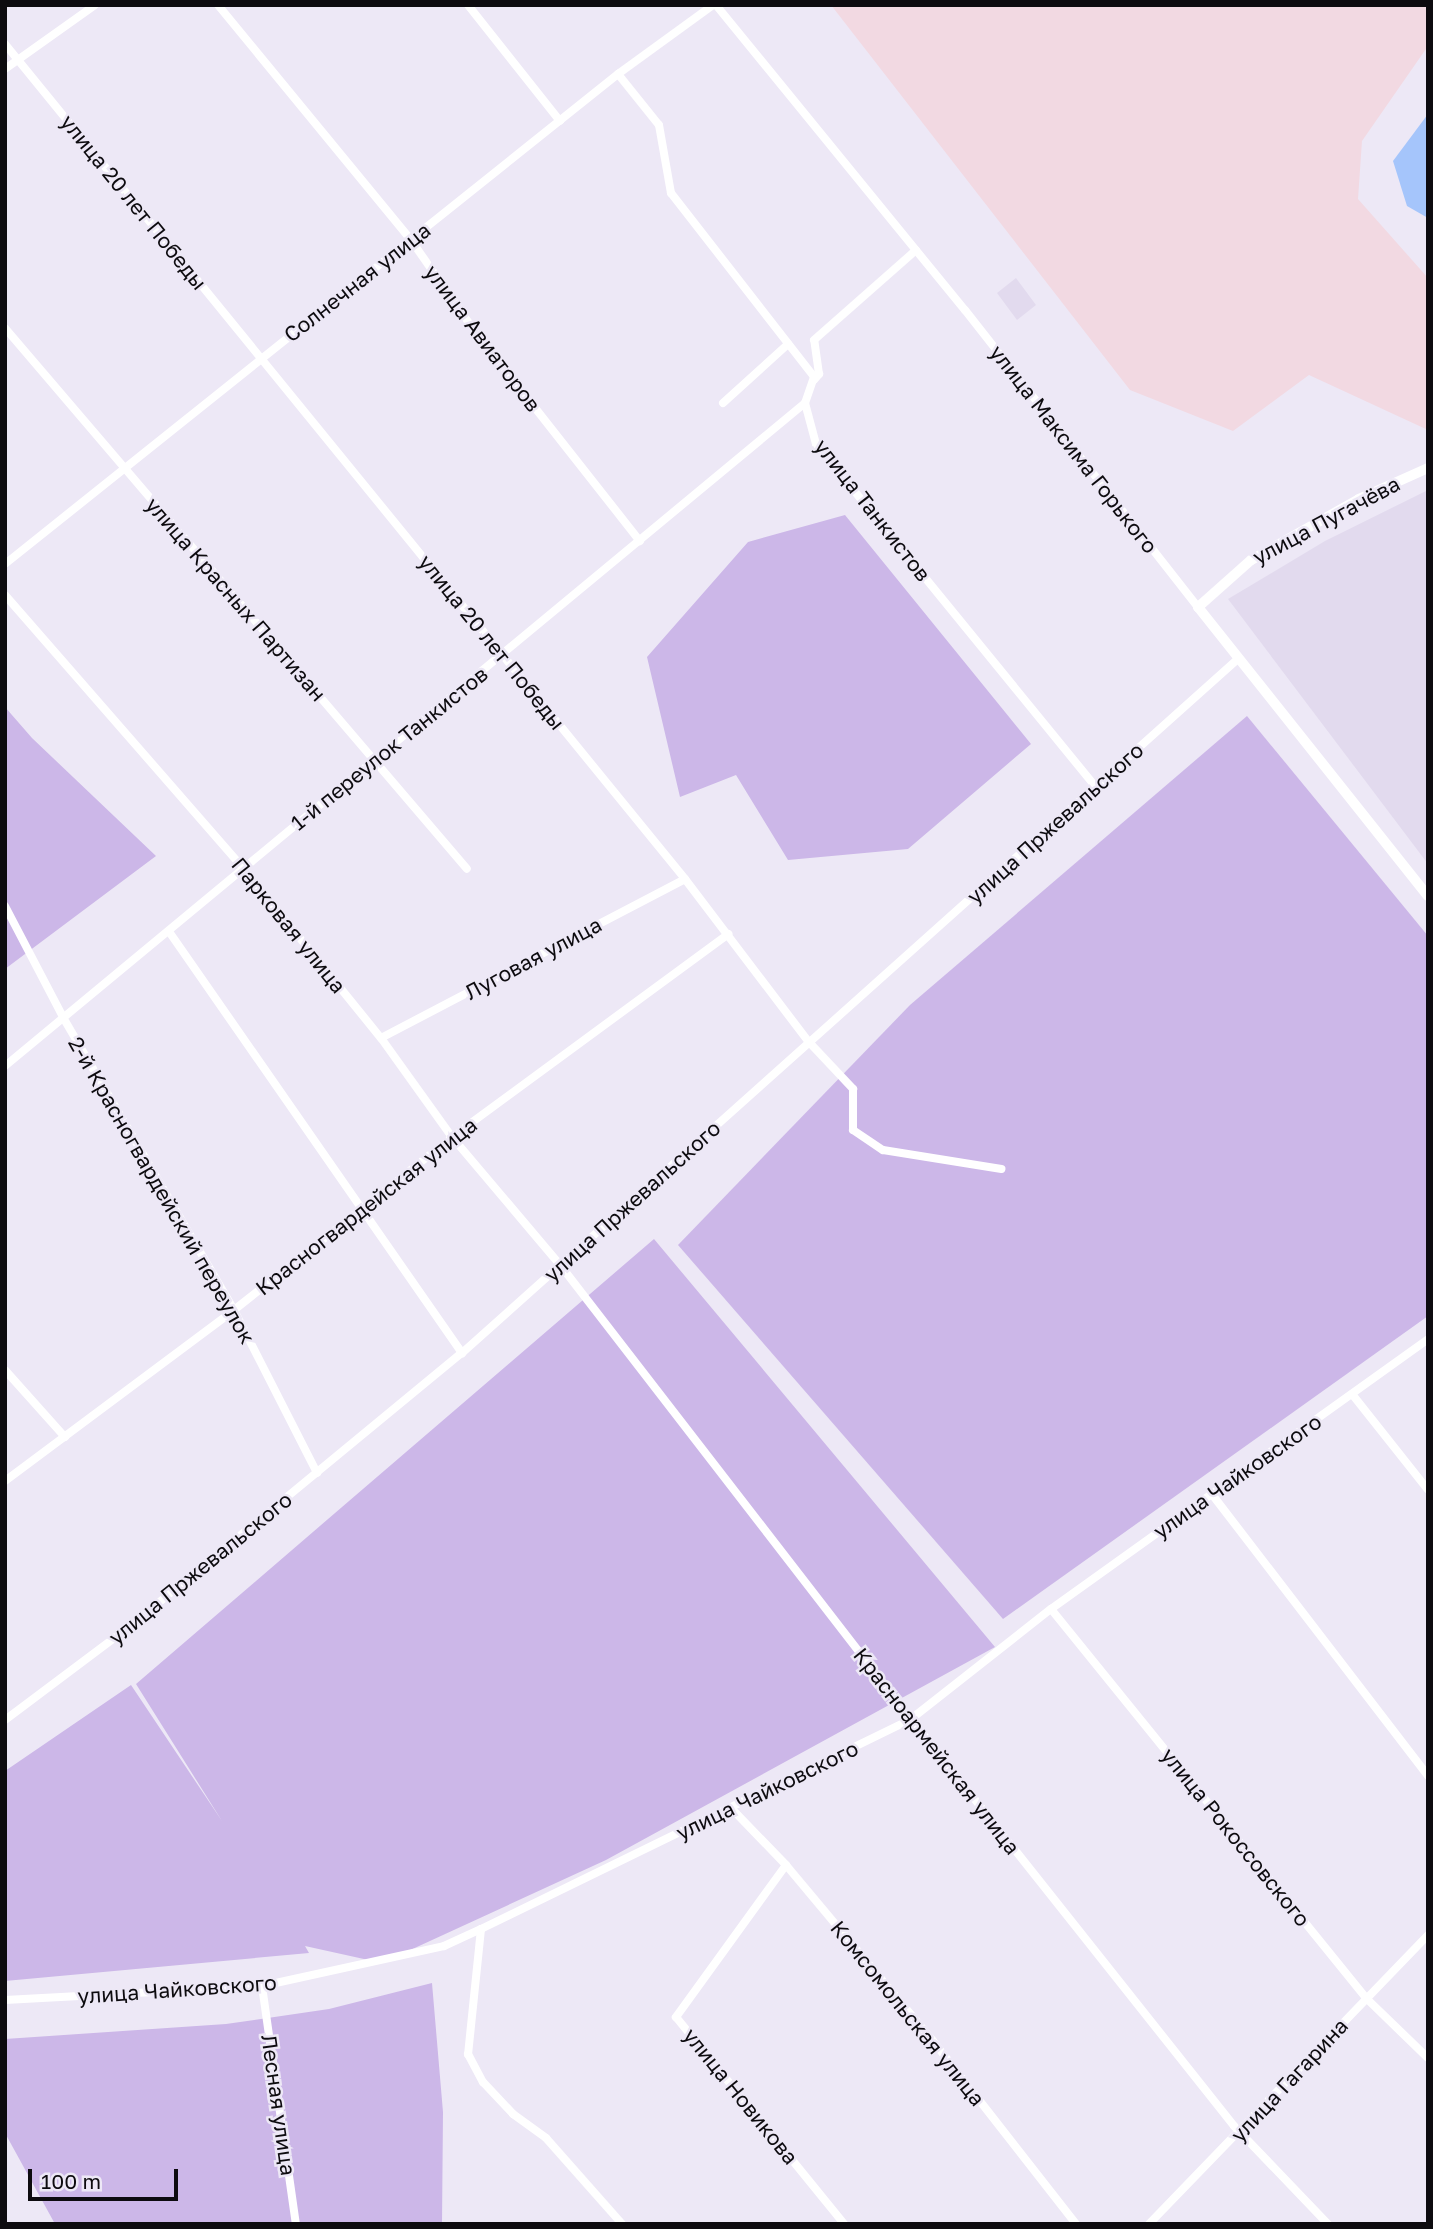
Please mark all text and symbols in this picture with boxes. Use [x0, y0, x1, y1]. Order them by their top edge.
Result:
street label: улица 20 лет Победы [56, 109, 212, 295]
street label: Солнечная улица [279, 217, 435, 347]
street label: улица Авиаторов [420, 260, 546, 416]
street label: улица Максима Горького [985, 340, 1163, 558]
street label: улица Танкистов [810, 434, 936, 586]
street label: улица Пугачёва [1248, 471, 1404, 569]
street label: улица Красных Партизан [141, 492, 331, 706]
street label: улица 20 лет Победы [414, 549, 570, 735]
street label: 1-й переулок Танкистов [286, 661, 492, 835]
street label: улица Пржевальского [962, 737, 1148, 909]
street label: Парковая улица [227, 852, 351, 998]
street label: Луговая улица [460, 911, 606, 1005]
street label: 2-й Красногвардейский переулок [63, 1032, 261, 1348]
street label: Красногвардейская улица [250, 1112, 482, 1300]
street label: улица Пржевальского [539, 1115, 725, 1287]
street label: улица Чайковского [1148, 1408, 1326, 1544]
street label: улица Пржевальского [103, 1486, 297, 1650]
street label: Красноармейская улица [849, 1643, 1025, 1859]
street label: улица Чайковского [672, 1735, 862, 1845]
street label: улица Рокоссовского [1156, 1743, 1316, 1931]
street label: Комсомольская улица [826, 1915, 990, 2111]
street label: улица Чайковского [77, 1969, 277, 2009]
street label: улица Гагарина [1225, 2013, 1353, 2147]
street label: улица Новикова [678, 2023, 804, 2169]
street label: Лесная улица [257, 2033, 301, 2177]
scale bar [32, 2156, 182, 2200]
text: 100 m [41, 2168, 101, 2194]

